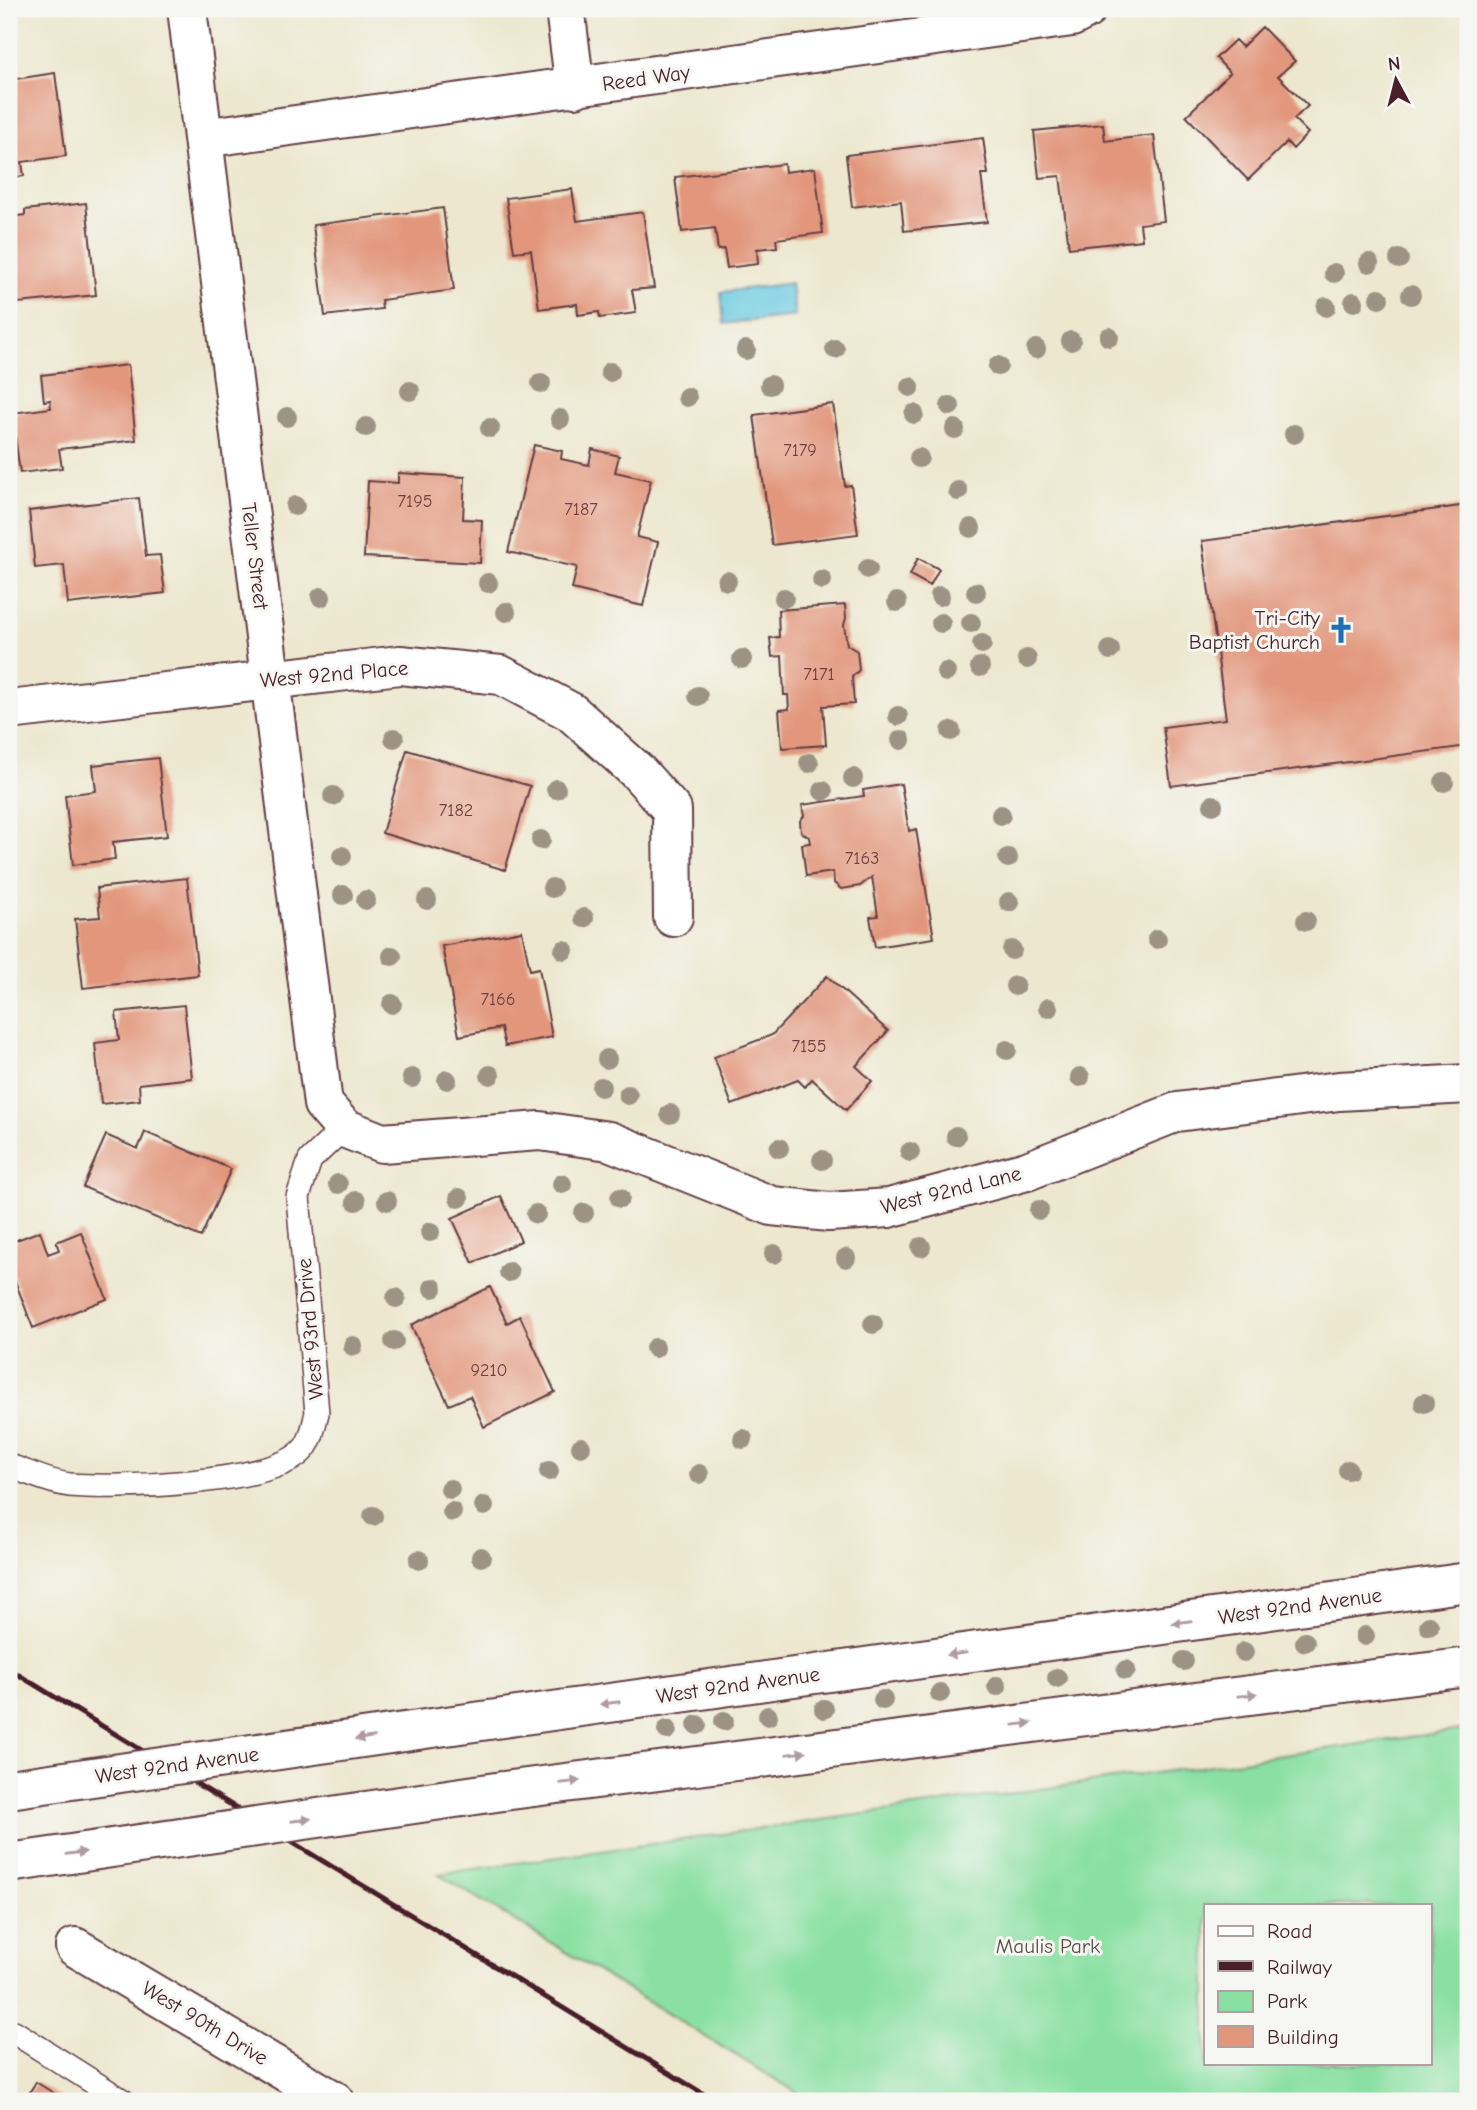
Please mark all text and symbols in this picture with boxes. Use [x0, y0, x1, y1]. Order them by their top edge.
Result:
north arrow [1362, 46, 1432, 116]
text: N [1387, 52, 1402, 76]
street label: Reed Way [601, 60, 692, 96]
house number: 7179 [783, 440, 817, 461]
house number: 7195 [398, 491, 432, 512]
house number: 7187 [564, 499, 598, 520]
street label: Teller Street [237, 501, 274, 612]
place label: Tri-City Baptist Church [1189, 606, 1321, 654]
church icon: Tri-City Baptist Church [1326, 615, 1356, 645]
street label: West 92nd Place [259, 656, 409, 692]
house number: 7171 [803, 664, 835, 685]
house number: 7182 [439, 800, 473, 821]
house number: 7163 [845, 848, 879, 869]
house number: 7166 [480, 989, 516, 1010]
house number: 7155 [791, 1036, 827, 1057]
street label: West 92nd Lane [878, 1161, 1024, 1219]
street label: West 93rd Drive [292, 1257, 328, 1401]
house number: 9210 [470, 1360, 508, 1381]
street label: West 92nd Avenue [1217, 1583, 1383, 1629]
one-way arrow [1171, 1617, 1193, 1628]
one-way arrow [946, 1649, 968, 1660]
street label: West 92nd Avenue [655, 1662, 821, 1708]
one-way arrow [1236, 1690, 1258, 1701]
one-way arrow [599, 1698, 621, 1709]
one-way arrow [1011, 1719, 1033, 1730]
one-way arrow [354, 1732, 376, 1743]
street label: West 92nd Avenue [94, 1742, 260, 1788]
one-way arrow [785, 1748, 807, 1759]
one-way arrow [559, 1777, 581, 1788]
one-way arrow [291, 1815, 313, 1826]
one-way arrow [65, 1847, 87, 1858]
legend [1204, 1904, 1432, 2064]
text: Road [1267, 1919, 1312, 1943]
park label: Maulis Park [996, 1934, 1100, 1958]
text: Railway [1267, 1955, 1332, 1979]
street label: West 90th Drive [138, 1976, 272, 2070]
text: Park [1267, 1989, 1307, 2013]
text: Building [1267, 2025, 1339, 2049]

